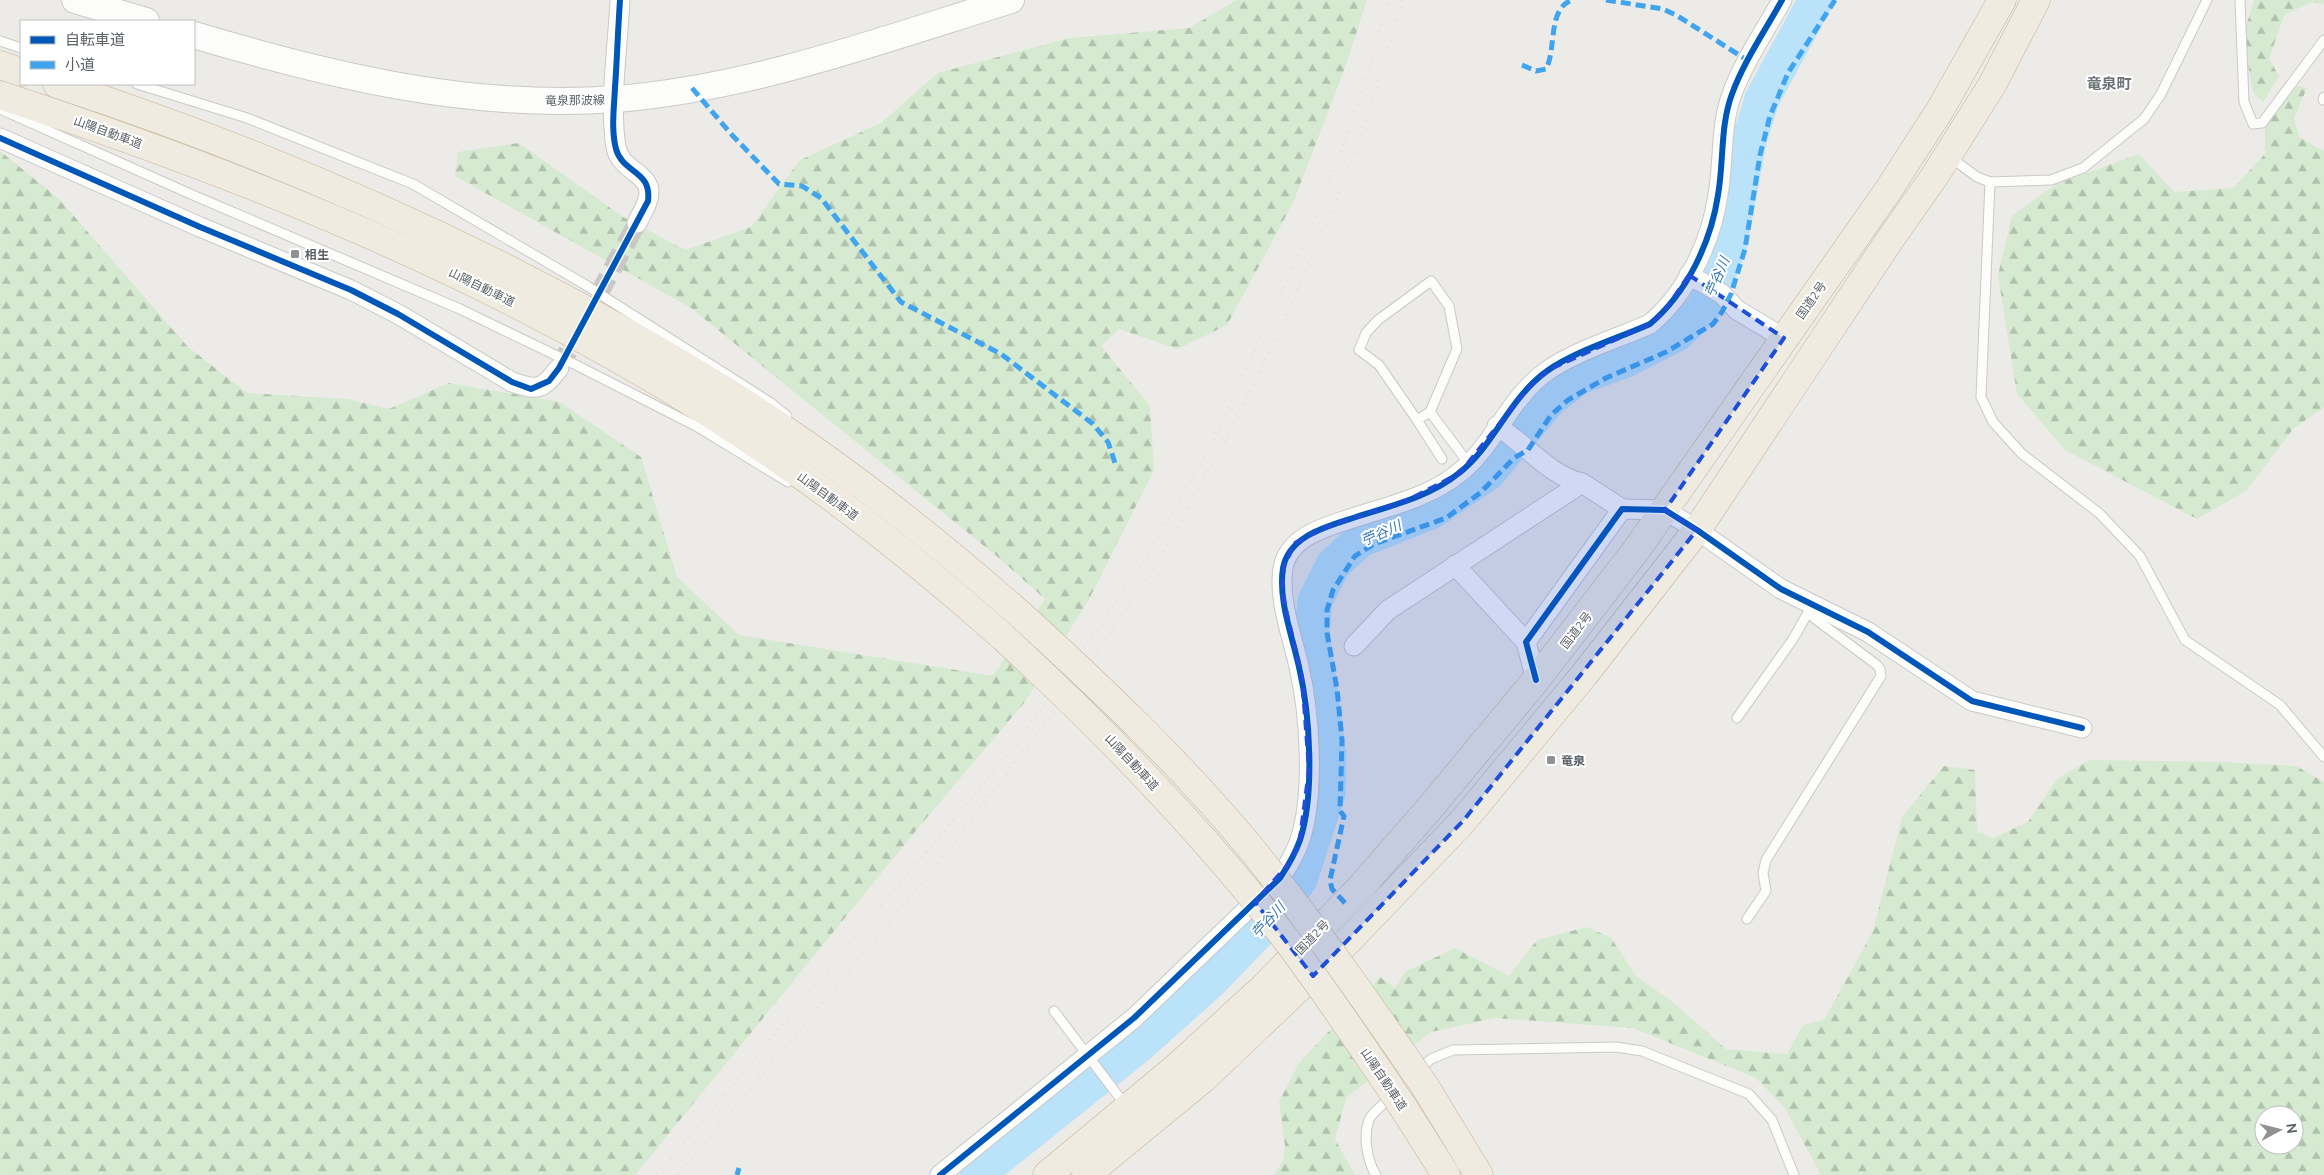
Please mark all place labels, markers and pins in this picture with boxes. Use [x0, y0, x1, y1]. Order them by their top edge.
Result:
marker: 相生 [289, 248, 301, 260]
place label: 相生 [305, 248, 329, 261]
marker: 竜泉 [1545, 754, 1557, 766]
place label: 竜泉 [1561, 754, 1585, 767]

